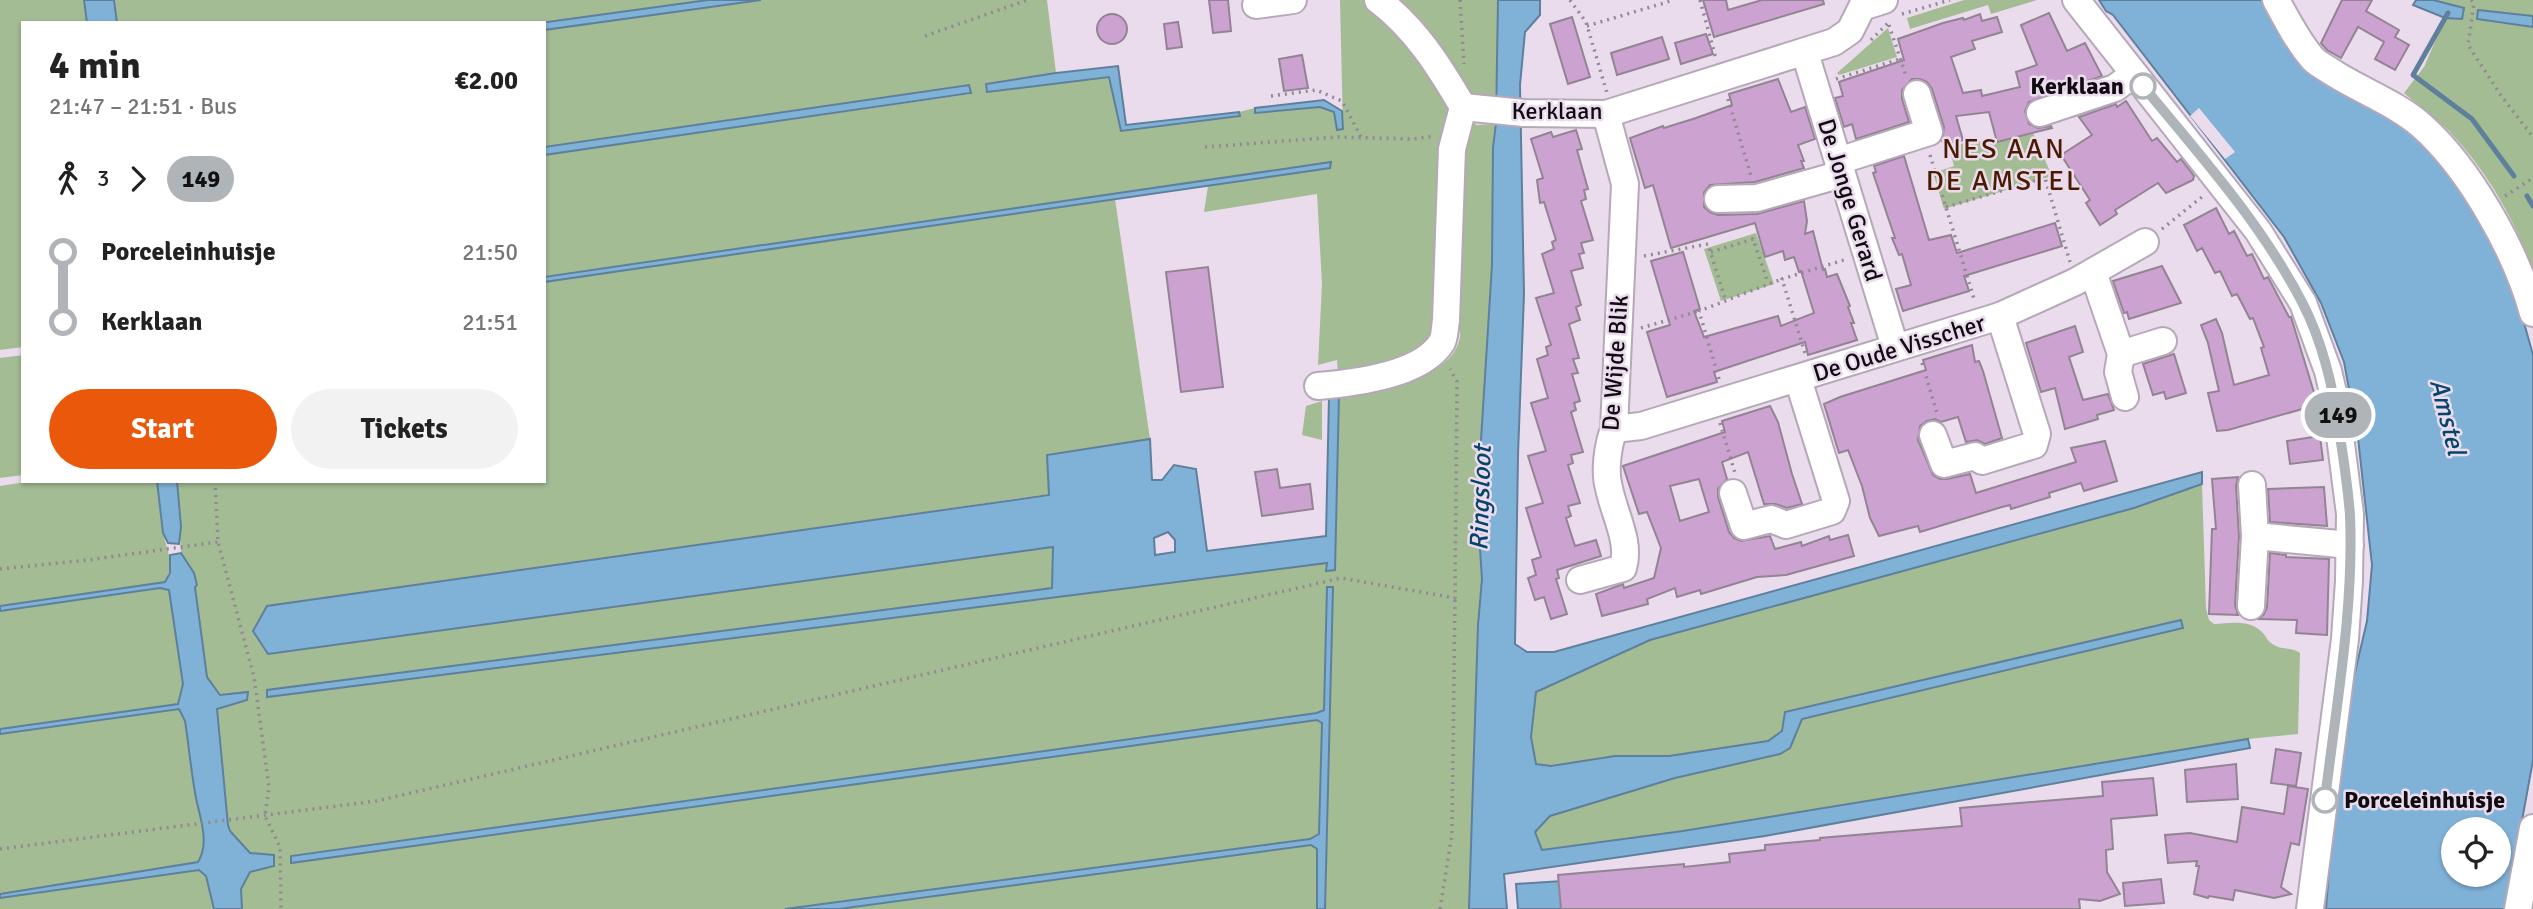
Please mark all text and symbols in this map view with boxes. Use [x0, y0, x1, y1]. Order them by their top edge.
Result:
text: 4 min [49, 42, 141, 89]
text: €2.00 [454, 65, 518, 97]
place label: Kerklaan [2030, 71, 2124, 101]
marker: Kerklaan [2130, 73, 2156, 99]
text: 21:47 – 21:51 · Bus [49, 92, 237, 121]
street label: Kerklaan [1512, 96, 1602, 126]
street label: De Jonge Gerard [1811, 115, 1889, 285]
district label: NES AAN DE AMSTEL [1926, 132, 2082, 198]
icon: walk [49, 160, 87, 198]
icon: forward [119, 160, 157, 198]
text: 3 [97, 164, 109, 193]
text: 149 [181, 164, 220, 194]
text: Porceleinhuisje [101, 236, 276, 268]
text: 21:50 [462, 238, 518, 267]
street label: De Wijde Blik [1595, 294, 1635, 432]
text: Kerklaan [101, 306, 203, 338]
text: 21:51 [462, 308, 518, 337]
street label: De Oude Visscher [1809, 308, 1989, 388]
water label: Amstel [2422, 376, 2473, 461]
button: Start [49, 389, 277, 469]
button: Tickets [291, 389, 518, 469]
line badge: 149 [2298, 392, 2378, 438]
text: 149 [2319, 400, 2357, 430]
water label: Ringsloot [1463, 442, 1499, 551]
place label: Porceleinhuisje [2344, 785, 2505, 815]
marker: Porceleinhuisje [2312, 787, 2338, 813]
map controls [2441, 817, 2511, 887]
button: locate [2441, 817, 2511, 887]

